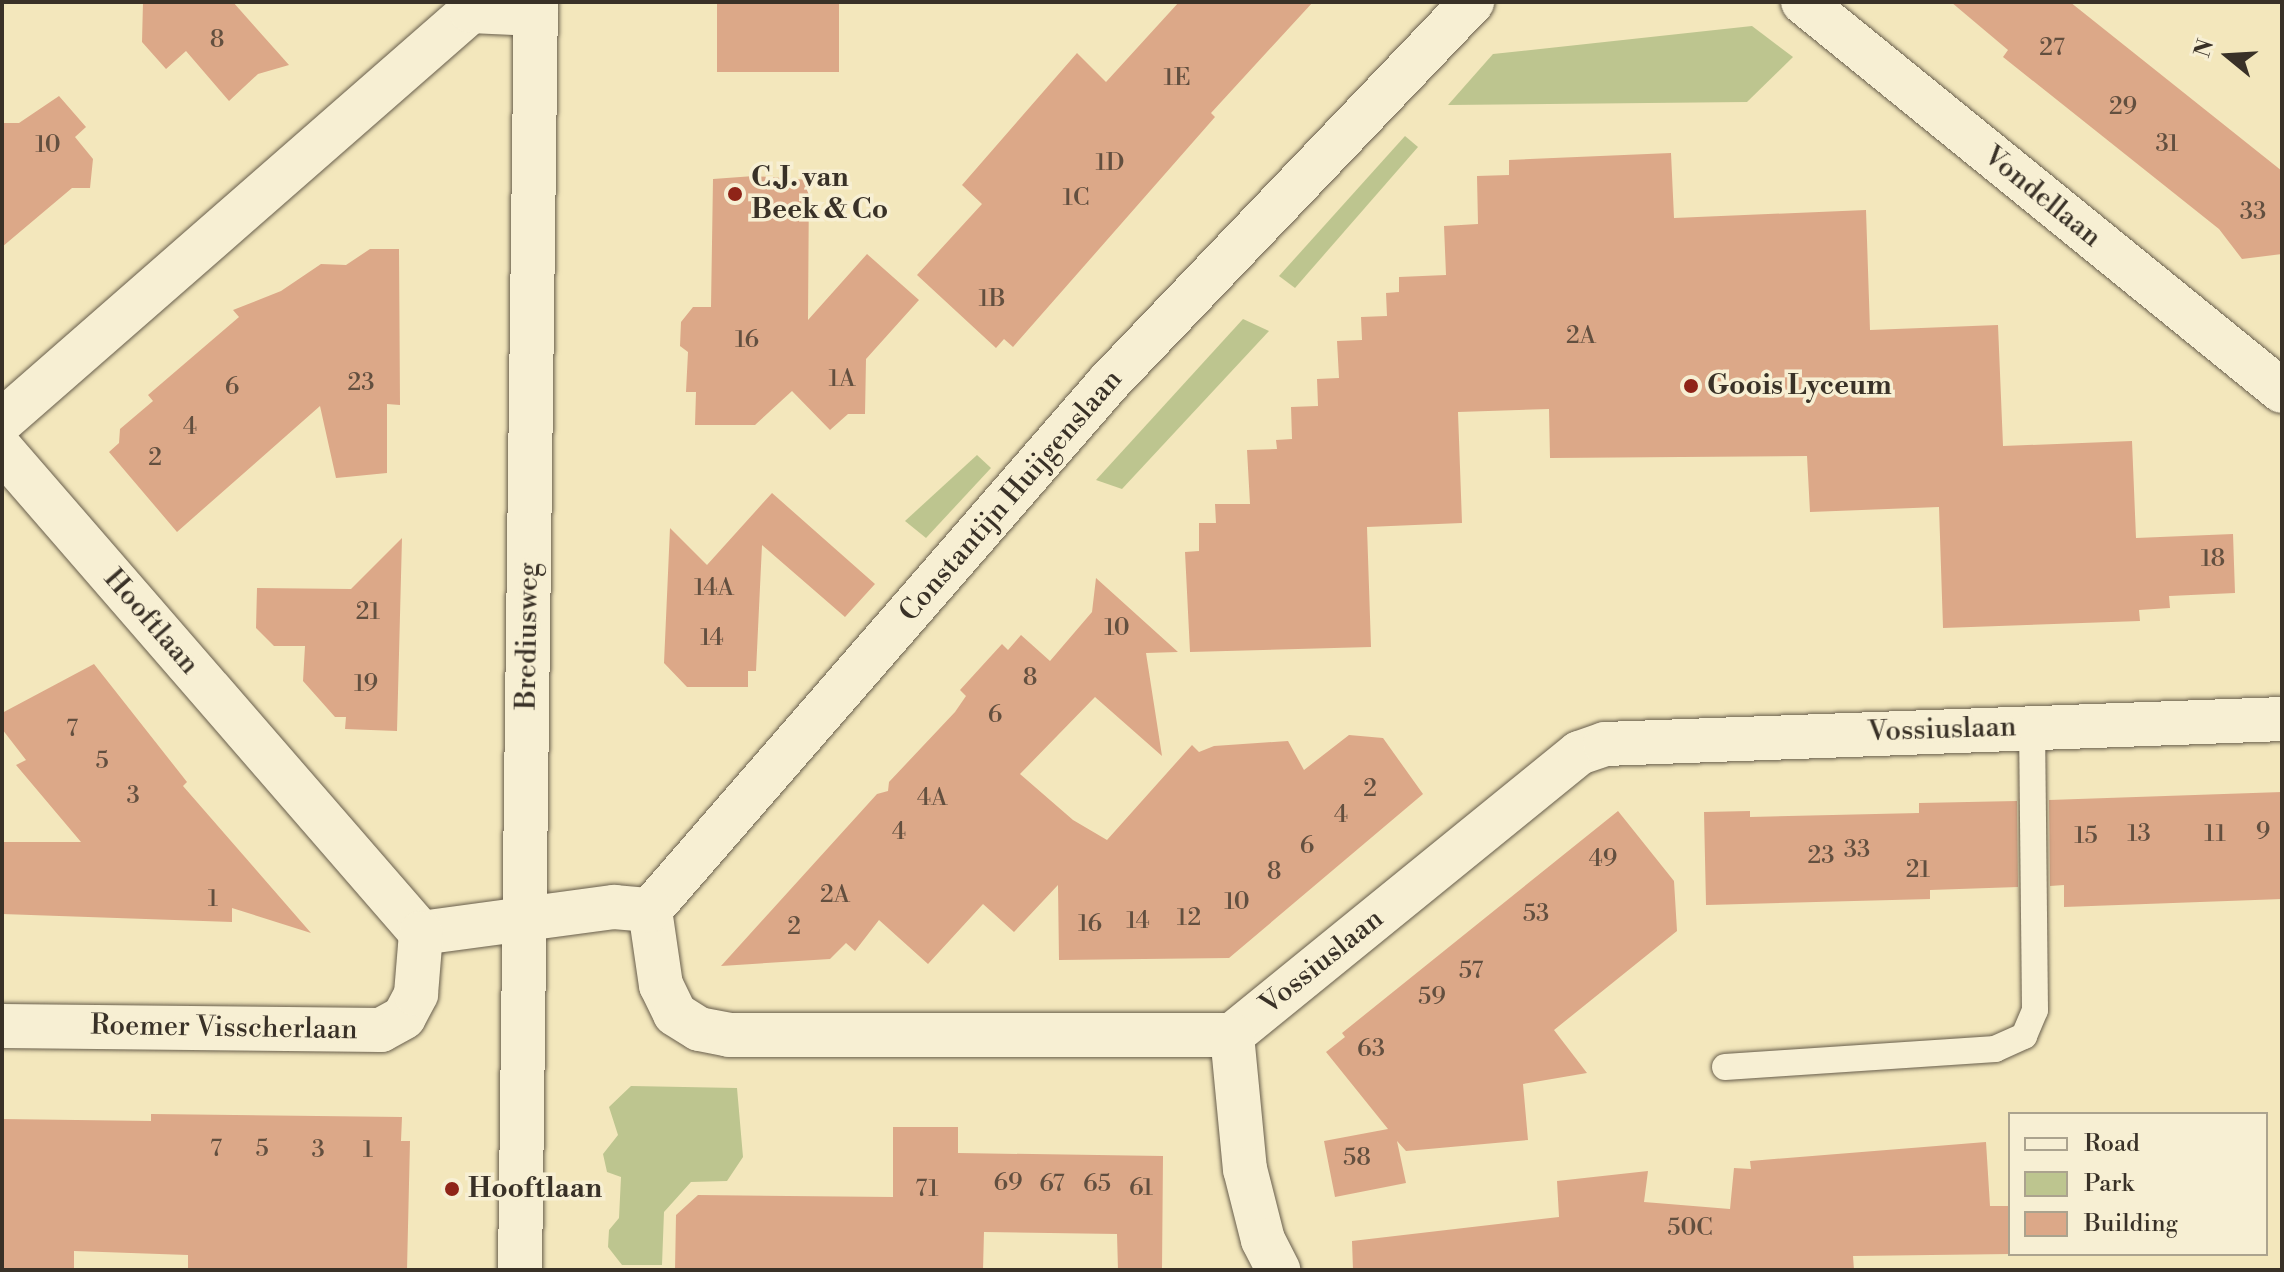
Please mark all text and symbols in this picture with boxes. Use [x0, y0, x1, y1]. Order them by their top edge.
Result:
north arrow [2188, 16, 2268, 96]
house number: 8 [210, 27, 224, 55]
house number: 27 [2039, 35, 2065, 63]
text: N [2189, 36, 2220, 61]
house number: 1E [1164, 65, 1190, 93]
house number: 29 [2109, 94, 2137, 122]
house number: 31 [2155, 131, 2179, 159]
house number: 10 [35, 132, 61, 160]
street label: Vondellaan [1976, 139, 2108, 255]
house number: 1D [1096, 150, 1124, 178]
place label: C.J. van Beek & Co [751, 161, 888, 227]
marker: C.J. van Beek & Co [726, 185, 744, 203]
house number: 1C [1063, 185, 1089, 213]
house number: 33 [2240, 199, 2266, 227]
house number: 1B [978, 286, 1006, 314]
house number: 2A [1566, 323, 1596, 351]
house number: 16 [735, 327, 759, 355]
street label: Constantijn Huijgenslaan [893, 363, 1129, 629]
house number: 1A [829, 366, 855, 394]
place label: Goois Lyceum [1707, 369, 1892, 403]
house number: 23 [348, 370, 374, 398]
house number: 6 [225, 374, 239, 402]
marker: Goois Lyceum [1682, 377, 1700, 395]
house number: 4 [183, 414, 197, 442]
house number: 2 [148, 445, 162, 473]
house number: 18 [2201, 546, 2225, 574]
street label: Brediusweg [510, 562, 546, 710]
street label: Hooftlaan [96, 563, 206, 681]
house number: 14A [694, 575, 734, 603]
house number: 21 [356, 599, 380, 627]
house number: 10 [1104, 615, 1130, 643]
house number: 14 [700, 625, 724, 653]
house number: 8 [1023, 665, 1037, 693]
house number: 19 [354, 671, 378, 699]
house number: 6 [988, 702, 1002, 730]
street label: Vossiuslaan [1867, 711, 2017, 749]
house number: 7 [66, 716, 78, 744]
house number: 5 [95, 748, 109, 776]
house number: 2 [1363, 776, 1377, 804]
house number: 3 [126, 783, 140, 811]
house number: 4A [917, 785, 947, 813]
house number: 4 [1334, 802, 1348, 830]
house number: 4 [892, 819, 906, 847]
house number: 9 [2256, 819, 2270, 847]
house number: 13 [2127, 821, 2151, 849]
house number: 11 [2204, 821, 2226, 849]
house number: 15 [2074, 823, 2098, 851]
house number: 6 [1300, 833, 1314, 861]
house number: 33 [1844, 837, 1870, 865]
house number: 23 [1808, 843, 1834, 871]
house number: 49 [1589, 846, 1617, 874]
house number: 21 [1906, 857, 1930, 885]
house number: 8 [1267, 859, 1281, 887]
house number: 2A [820, 882, 850, 910]
house number: 1 [208, 886, 218, 914]
house number: 10 [1224, 889, 1250, 917]
house number: 53 [1523, 901, 1549, 929]
street label: Vossiuslaan [1254, 902, 1390, 1022]
house number: 12 [1177, 905, 1201, 933]
house number: 14 [1126, 908, 1150, 936]
house number: 16 [1078, 911, 1102, 939]
house number: 2 [787, 914, 801, 942]
house number: 57 [1459, 958, 1483, 986]
house number: 59 [1418, 984, 1446, 1012]
street label: Roemer Visscherlaan [90, 1009, 358, 1047]
house number: 63 [1357, 1036, 1385, 1064]
legend [2008, 1112, 2268, 1256]
text: Road [2084, 1129, 2140, 1159]
house number: 7 [210, 1136, 222, 1164]
house number: 5 [255, 1136, 269, 1164]
house number: 3 [311, 1137, 325, 1165]
house number: 1 [363, 1137, 373, 1165]
house number: 58 [1343, 1145, 1371, 1173]
text: Park [2084, 1169, 2134, 1199]
house number: 69 [993, 1170, 1023, 1198]
house number: 67 [1039, 1171, 1065, 1199]
house number: 65 [1083, 1171, 1111, 1199]
place label: Hooftlaan [468, 1172, 602, 1206]
house number: 61 [1129, 1175, 1153, 1203]
house number: 71 [915, 1176, 939, 1204]
marker: Hooftlaan [443, 1180, 461, 1198]
text: Building [2084, 1209, 2178, 1239]
house number: 50C [1667, 1215, 1713, 1243]

